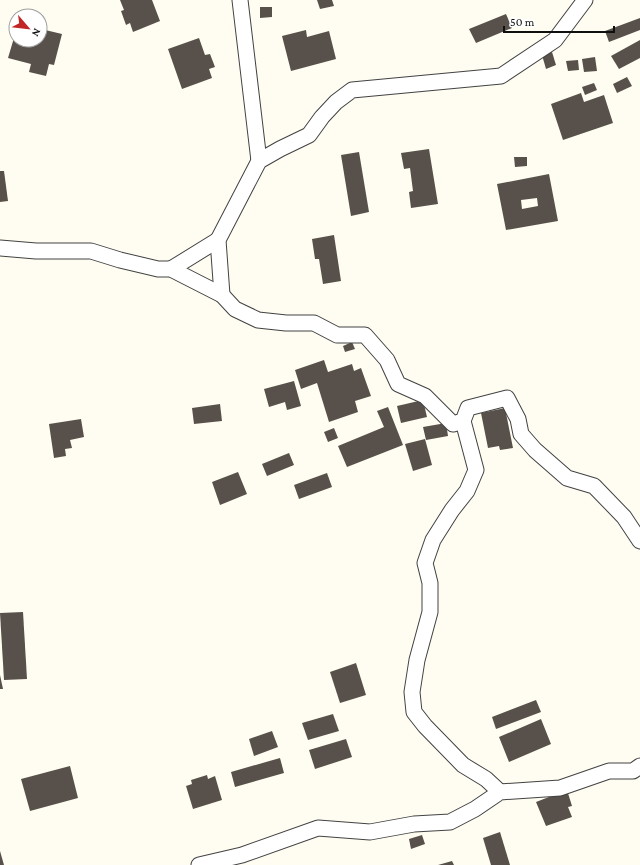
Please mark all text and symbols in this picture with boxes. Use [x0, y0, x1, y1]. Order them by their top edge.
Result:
north arrow [8, 8, 48, 48]
scale bar [504, 8, 614, 34]
text: 50 m [510, 15, 535, 29]
text: N [30, 27, 44, 39]

